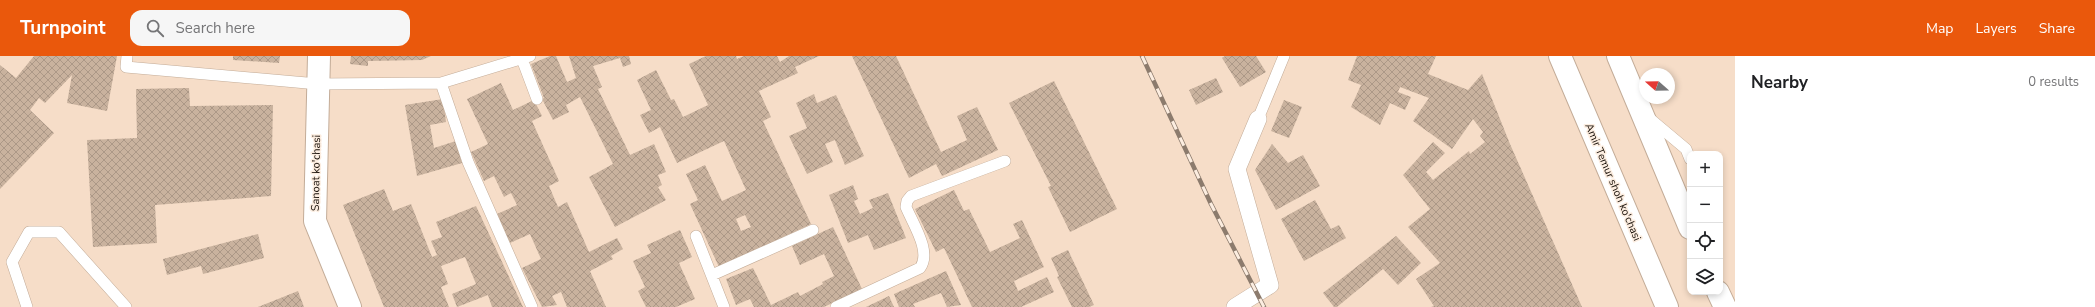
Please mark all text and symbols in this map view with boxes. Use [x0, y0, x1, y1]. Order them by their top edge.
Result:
search box [130, 10, 410, 46]
text: Turnpoint [20, 15, 106, 41]
icon: search [144, 17, 166, 39]
text: Search here [176, 18, 255, 38]
text: Map [1926, 19, 1953, 38]
text: Layers [1975, 19, 2017, 38]
text: Share [2039, 19, 2075, 38]
north arrow [1639, 68, 1675, 104]
text: Nearby [1751, 71, 1808, 94]
text: 0 results [2028, 73, 2079, 91]
street label: Amir Temur shoh ko'chasi [1581, 121, 1645, 243]
street label: Sanoat ko'chasi [308, 135, 324, 211]
map controls [1687, 151, 1723, 295]
button: + [1687, 151, 1723, 187]
button: − [1687, 187, 1723, 223]
button: locate [1687, 223, 1723, 259]
button: layers [1687, 259, 1723, 295]

